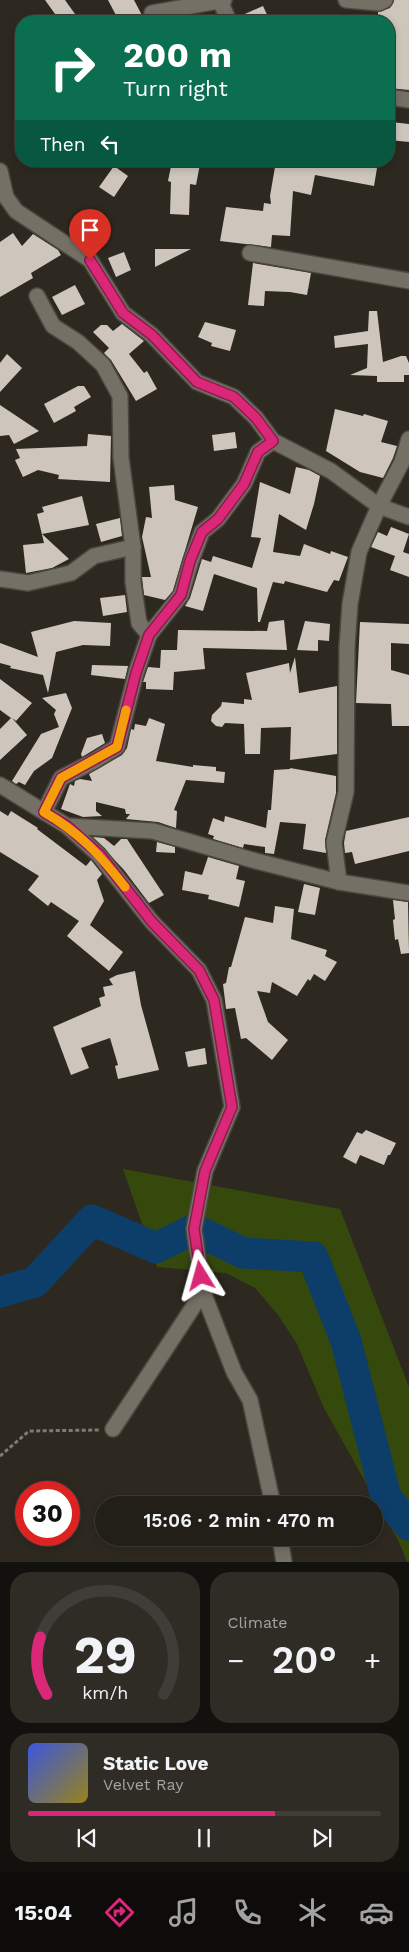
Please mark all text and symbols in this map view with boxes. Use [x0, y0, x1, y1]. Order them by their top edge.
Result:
text: 200 m [123, 34, 232, 76]
icon: right [40, 35, 105, 100]
text: Turn right [123, 76, 228, 101]
icon: left [96, 130, 124, 158]
text: Then [40, 133, 86, 156]
pin [69, 209, 111, 260]
icon: arrive [76, 216, 104, 244]
position arrow [174, 1249, 226, 1301]
speed limit sign: 30 [15, 1481, 80, 1546]
text: 15:06 · 2 min · 470 m [143, 1509, 335, 1532]
text: Climate [228, 1613, 288, 1632]
text: 29 [73, 1625, 136, 1686]
text: 20° [272, 1638, 337, 1682]
text: − [228, 1644, 244, 1677]
text: + [364, 1644, 381, 1677]
text: km/h [82, 1682, 128, 1703]
text: Static Love [103, 1752, 208, 1775]
text: Velvet Ray [103, 1775, 183, 1794]
icon: previous [73, 1824, 101, 1852]
icon: pause [190, 1824, 218, 1852]
icon: next [308, 1824, 336, 1852]
icon: directions [102, 1895, 137, 1930]
icon: music [166, 1895, 201, 1930]
icon: phone [230, 1895, 265, 1930]
icon: climate [295, 1895, 330, 1930]
icon: car [359, 1895, 394, 1930]
text: 15:04 [15, 1900, 72, 1925]

